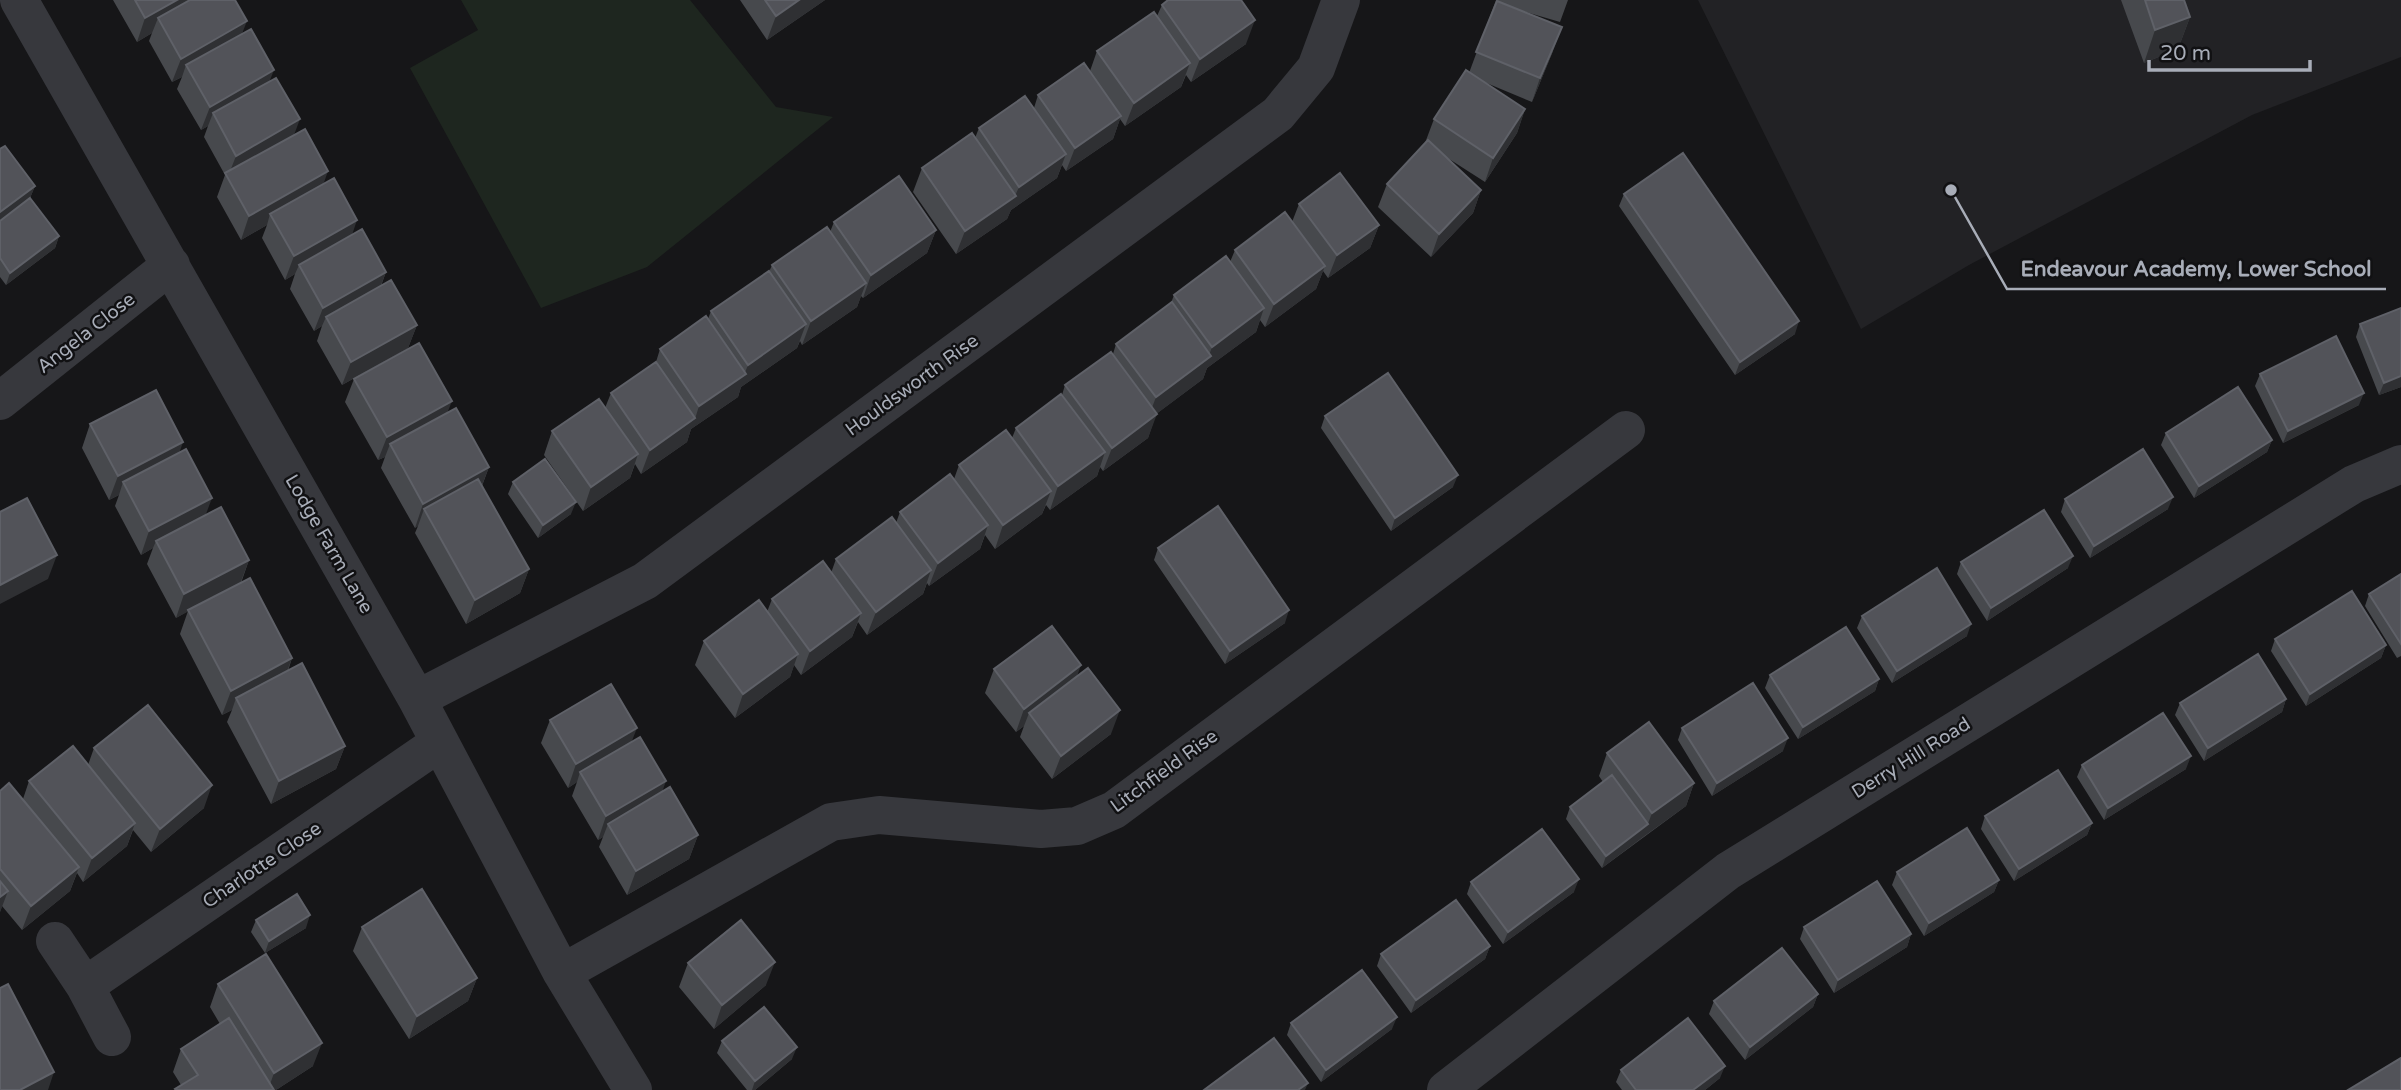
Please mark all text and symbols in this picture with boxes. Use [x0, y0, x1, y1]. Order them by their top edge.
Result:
scale bar [2149, 28, 2310, 72]
text: 20 m [2160, 41, 2211, 66]
callout: Endeavour Academy, Lower School [2007, 247, 2386, 289]
text: Endeavour Academy, Lower School [2020, 257, 2372, 282]
street label: Angela Close [33, 288, 139, 378]
street label: Houldsworth Rise [841, 329, 983, 441]
street label: Lodge Farm Lane [280, 471, 378, 617]
street label: Derry Hill Road [1848, 713, 1974, 803]
street label: Litchfield Rise [1106, 725, 1222, 817]
street label: Charlotte Close [198, 817, 326, 913]

